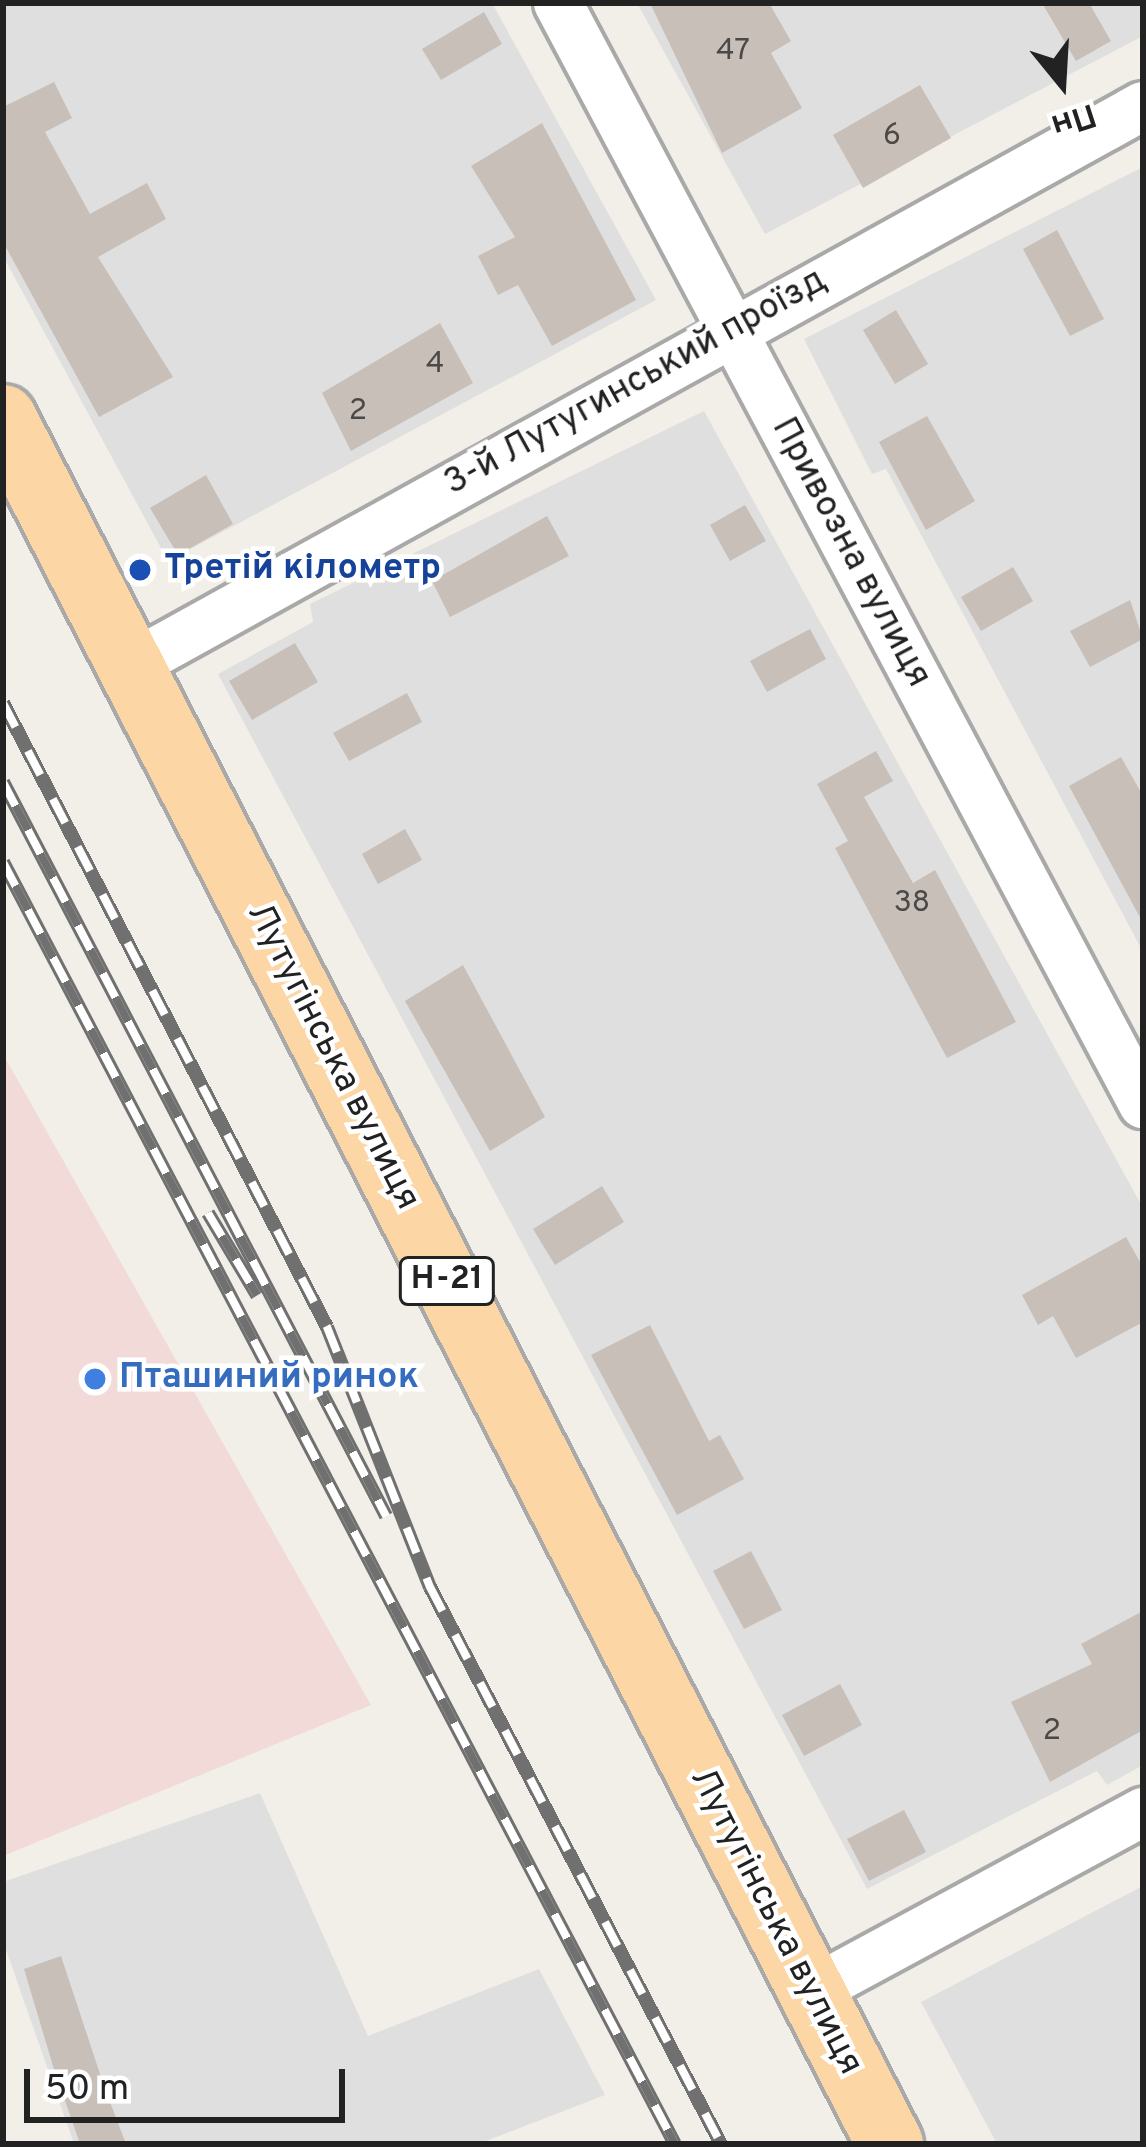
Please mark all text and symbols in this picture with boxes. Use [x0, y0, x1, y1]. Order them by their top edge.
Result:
north arrow [1002, 24, 1122, 144]
house number: 47 [716, 34, 750, 70]
text: Пн [1045, 91, 1101, 145]
house number: 6 [883, 119, 901, 155]
street label: 3-й Лутугинський проїзд [437, 260, 835, 506]
house number: 4 [426, 347, 444, 383]
house number: 2 [349, 394, 367, 430]
street label: Привозна вулиця [761, 411, 939, 695]
place label: Третій кілометр [164, 548, 441, 592]
marker: Третій кілометр [127, 557, 153, 583]
house number: 38 [894, 886, 930, 922]
street label: Лутугінська вулиця [236, 896, 428, 1218]
road number: Н-21 [396, 1254, 498, 1308]
place label: Пташиний ринок [119, 1357, 419, 1401]
marker: Пташиний ринок [82, 1366, 108, 1392]
house number: 2 [1043, 1714, 1061, 1750]
street label: Лутугінська вулиця [679, 1761, 871, 2083]
scale bar [30, 2045, 351, 2119]
text: 50 m [45, 2067, 129, 2113]

